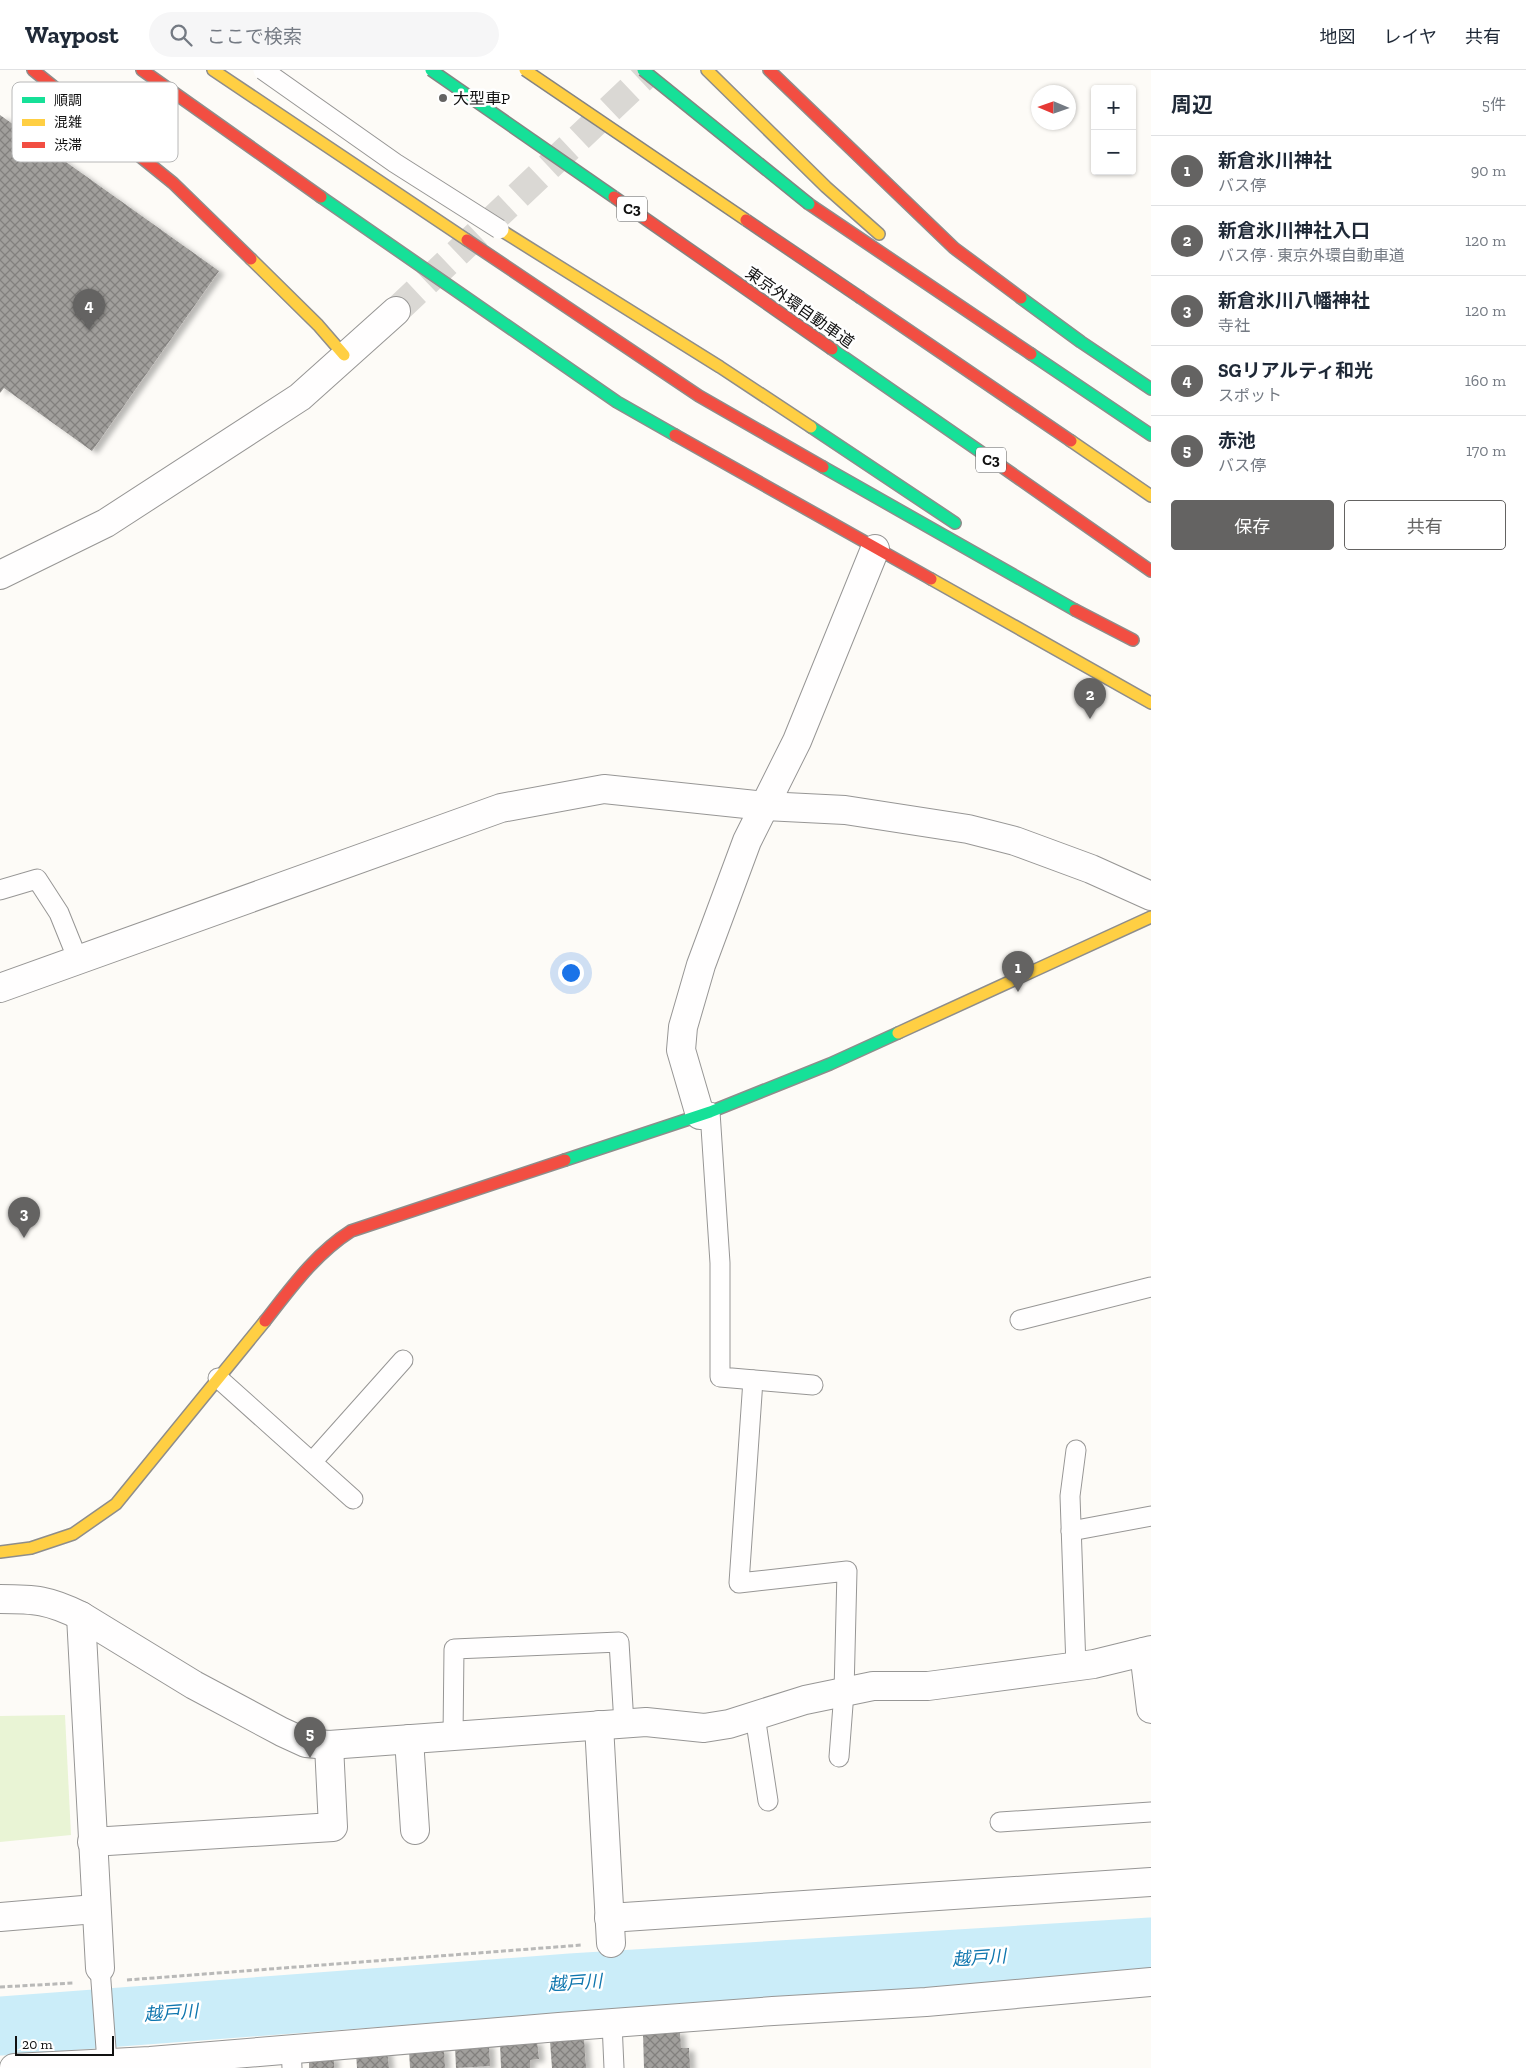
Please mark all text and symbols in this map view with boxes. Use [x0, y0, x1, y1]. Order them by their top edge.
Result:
search box [149, 12, 499, 57]
text: Waypost [25, 20, 119, 49]
icon: search [167, 21, 195, 49]
text: ここで検索 [207, 25, 302, 48]
text: 地図 [1320, 26, 1356, 48]
text: レイヤ [1384, 26, 1437, 48]
text: 共有 [1465, 26, 1501, 48]
legend [12, 82, 178, 162]
north arrow [1031, 85, 1076, 130]
map controls [1091, 85, 1136, 175]
button: + [1091, 85, 1136, 130]
place label: 大型車P [453, 89, 510, 108]
text: 順調 [54, 92, 82, 109]
marker: 大型車P [437, 92, 449, 104]
text: 周辺 [1171, 92, 1213, 117]
text: 5件 [1482, 95, 1506, 114]
text: 混雑 [54, 114, 82, 131]
button: − [1091, 130, 1136, 175]
text: 渋滞 [54, 137, 82, 154]
text: 新倉氷川神社 [1218, 149, 1332, 172]
text: 1 [1184, 161, 1190, 180]
text: 90 m [1471, 161, 1506, 180]
text: バス停 [1218, 176, 1266, 195]
road number: C3 [617, 196, 647, 222]
text: 新倉氷川神社入口 [1218, 219, 1370, 242]
text: 2 [1183, 231, 1191, 250]
text: 120 m [1465, 231, 1506, 250]
text: バス停 · 東京外環自動車道 [1218, 246, 1405, 265]
street label: 東京外環自動車道 [742, 263, 858, 352]
pin: 4 [73, 289, 105, 330]
text: 新倉氷川八幡神社 [1218, 289, 1370, 312]
text: 3 [1183, 301, 1191, 320]
text: 120 m [1465, 301, 1506, 320]
text: 寺社 [1218, 316, 1250, 335]
text: SGリアルティ和光 [1218, 359, 1373, 382]
text: 4 [1182, 371, 1192, 390]
text: 160 m [1465, 371, 1506, 390]
text: スポット [1218, 386, 1282, 405]
text: 赤池 [1218, 429, 1256, 452]
text: 5 [1183, 441, 1191, 460]
text: 170 m [1466, 441, 1506, 460]
road number: C3 [976, 448, 1006, 472]
text: バス停 [1218, 456, 1266, 475]
button: 保存 [1171, 500, 1334, 550]
button: 共有 [1344, 500, 1506, 550]
pin: 2 [1074, 678, 1106, 719]
pin: 1 [1002, 951, 1034, 992]
your location [558, 960, 584, 986]
pin: 3 [8, 1197, 40, 1238]
pin: 5 [294, 1717, 326, 1758]
water label: 越戸川 [951, 1945, 1009, 1971]
water label: 越戸川 [547, 1970, 605, 1996]
water label: 越戸川 [143, 2000, 201, 2026]
scale bar [15, 2033, 114, 2056]
text: 20 m [22, 2036, 53, 2053]

